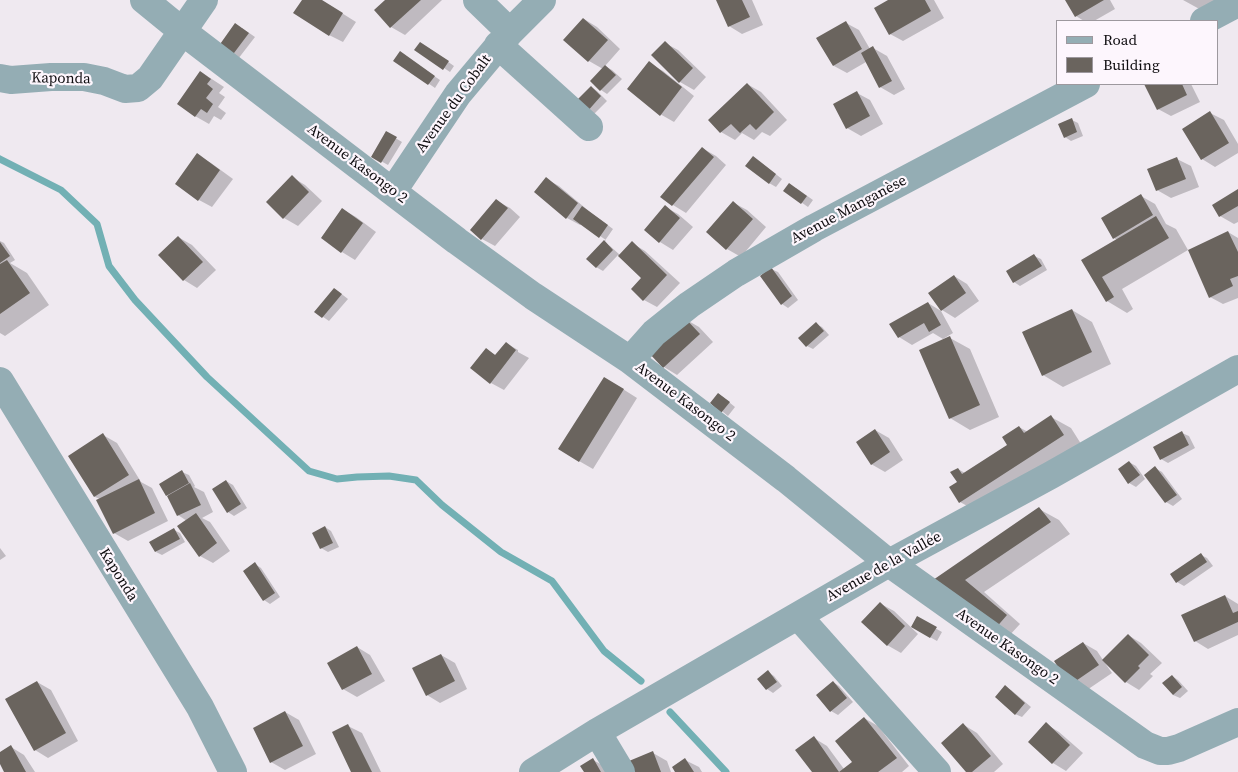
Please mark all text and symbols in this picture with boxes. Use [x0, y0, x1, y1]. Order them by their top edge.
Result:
legend [1056, 20, 1218, 85]
text: Road [1103, 29, 1137, 50]
street label: Avenue du Cobalt [412, 52, 496, 156]
text: Building [1103, 54, 1160, 75]
street label: Kaponda [31, 69, 91, 89]
street label: Avenue Kasongo 2 [303, 120, 411, 208]
street label: Avenue Manganèse [788, 172, 910, 248]
street label: Avenue Kasongo 2 [631, 358, 739, 446]
street label: Avenue de la Vallée [823, 528, 945, 606]
street label: Kaponda [95, 545, 141, 605]
street label: Avenue Kasongo 2 [952, 605, 1062, 689]

